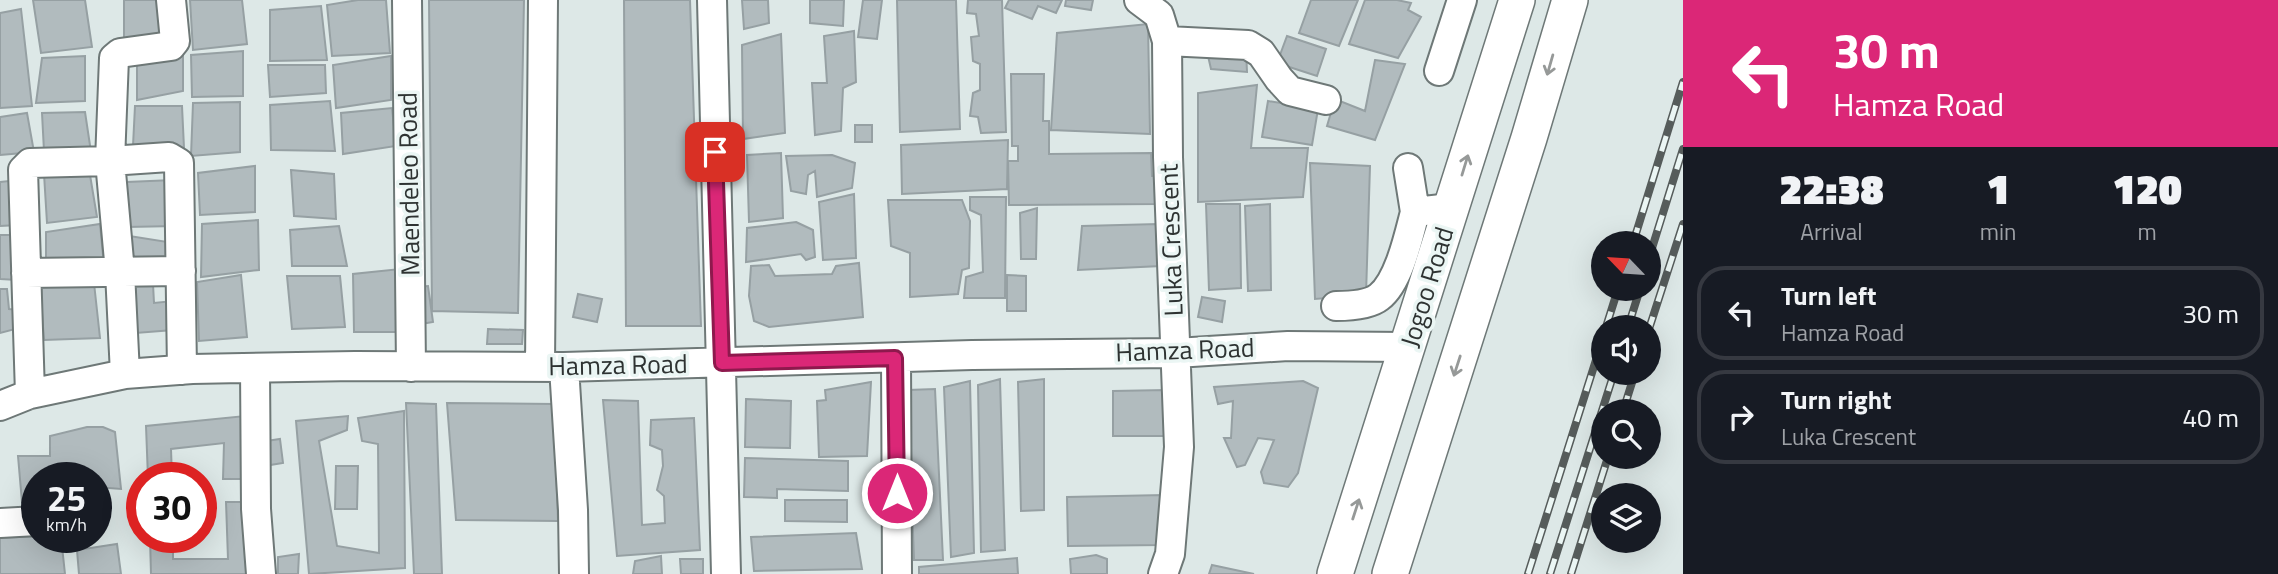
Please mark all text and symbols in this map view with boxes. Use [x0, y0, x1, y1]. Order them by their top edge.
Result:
text: 30 m [1833, 12, 1940, 87]
icon: left [1718, 28, 1809, 119]
one-way arrow [1543, 54, 1556, 76]
text: Hamza Road [1833, 80, 2004, 128]
street label: Maendeleo Road [387, 92, 430, 276]
pin [685, 122, 745, 182]
icon: arrive [696, 133, 734, 171]
one-way arrow [1459, 154, 1472, 176]
text: 22:38 [1779, 156, 1884, 220]
text: 1 [1987, 156, 2010, 220]
text: 120 [2113, 156, 2182, 220]
street label: Luka Crescent [1148, 163, 1193, 317]
text: Arrival [1800, 214, 1863, 249]
text: min [1980, 214, 2016, 249]
text: m [2138, 214, 2157, 249]
street label: Jogoo Road [1390, 222, 1463, 352]
north arrow [1591, 231, 1661, 301]
map controls [1591, 231, 1661, 553]
text: Turn left [1781, 276, 1876, 315]
icon: left [1722, 294, 1760, 332]
text: 30 m [2182, 294, 2239, 333]
button: sound [1591, 315, 1661, 385]
text: Hamza Road [1781, 315, 1904, 350]
street label: Hamza Road [1115, 328, 1255, 371]
street label: Hamza Road [548, 344, 688, 385]
one-way arrow [1449, 355, 1462, 377]
text: Turn right [1781, 380, 1892, 419]
icon: right [1722, 398, 1760, 436]
text: 40 m [2182, 398, 2239, 437]
button: search [1591, 399, 1661, 469]
text: Luka Crescent [1781, 419, 1916, 454]
position arrow [860, 456, 934, 530]
speed limit sign: 30 [126, 462, 217, 553]
text: 25 [47, 471, 86, 525]
button: layers [1591, 483, 1661, 553]
one-way arrow [1350, 498, 1363, 520]
text: km/h [46, 511, 87, 538]

